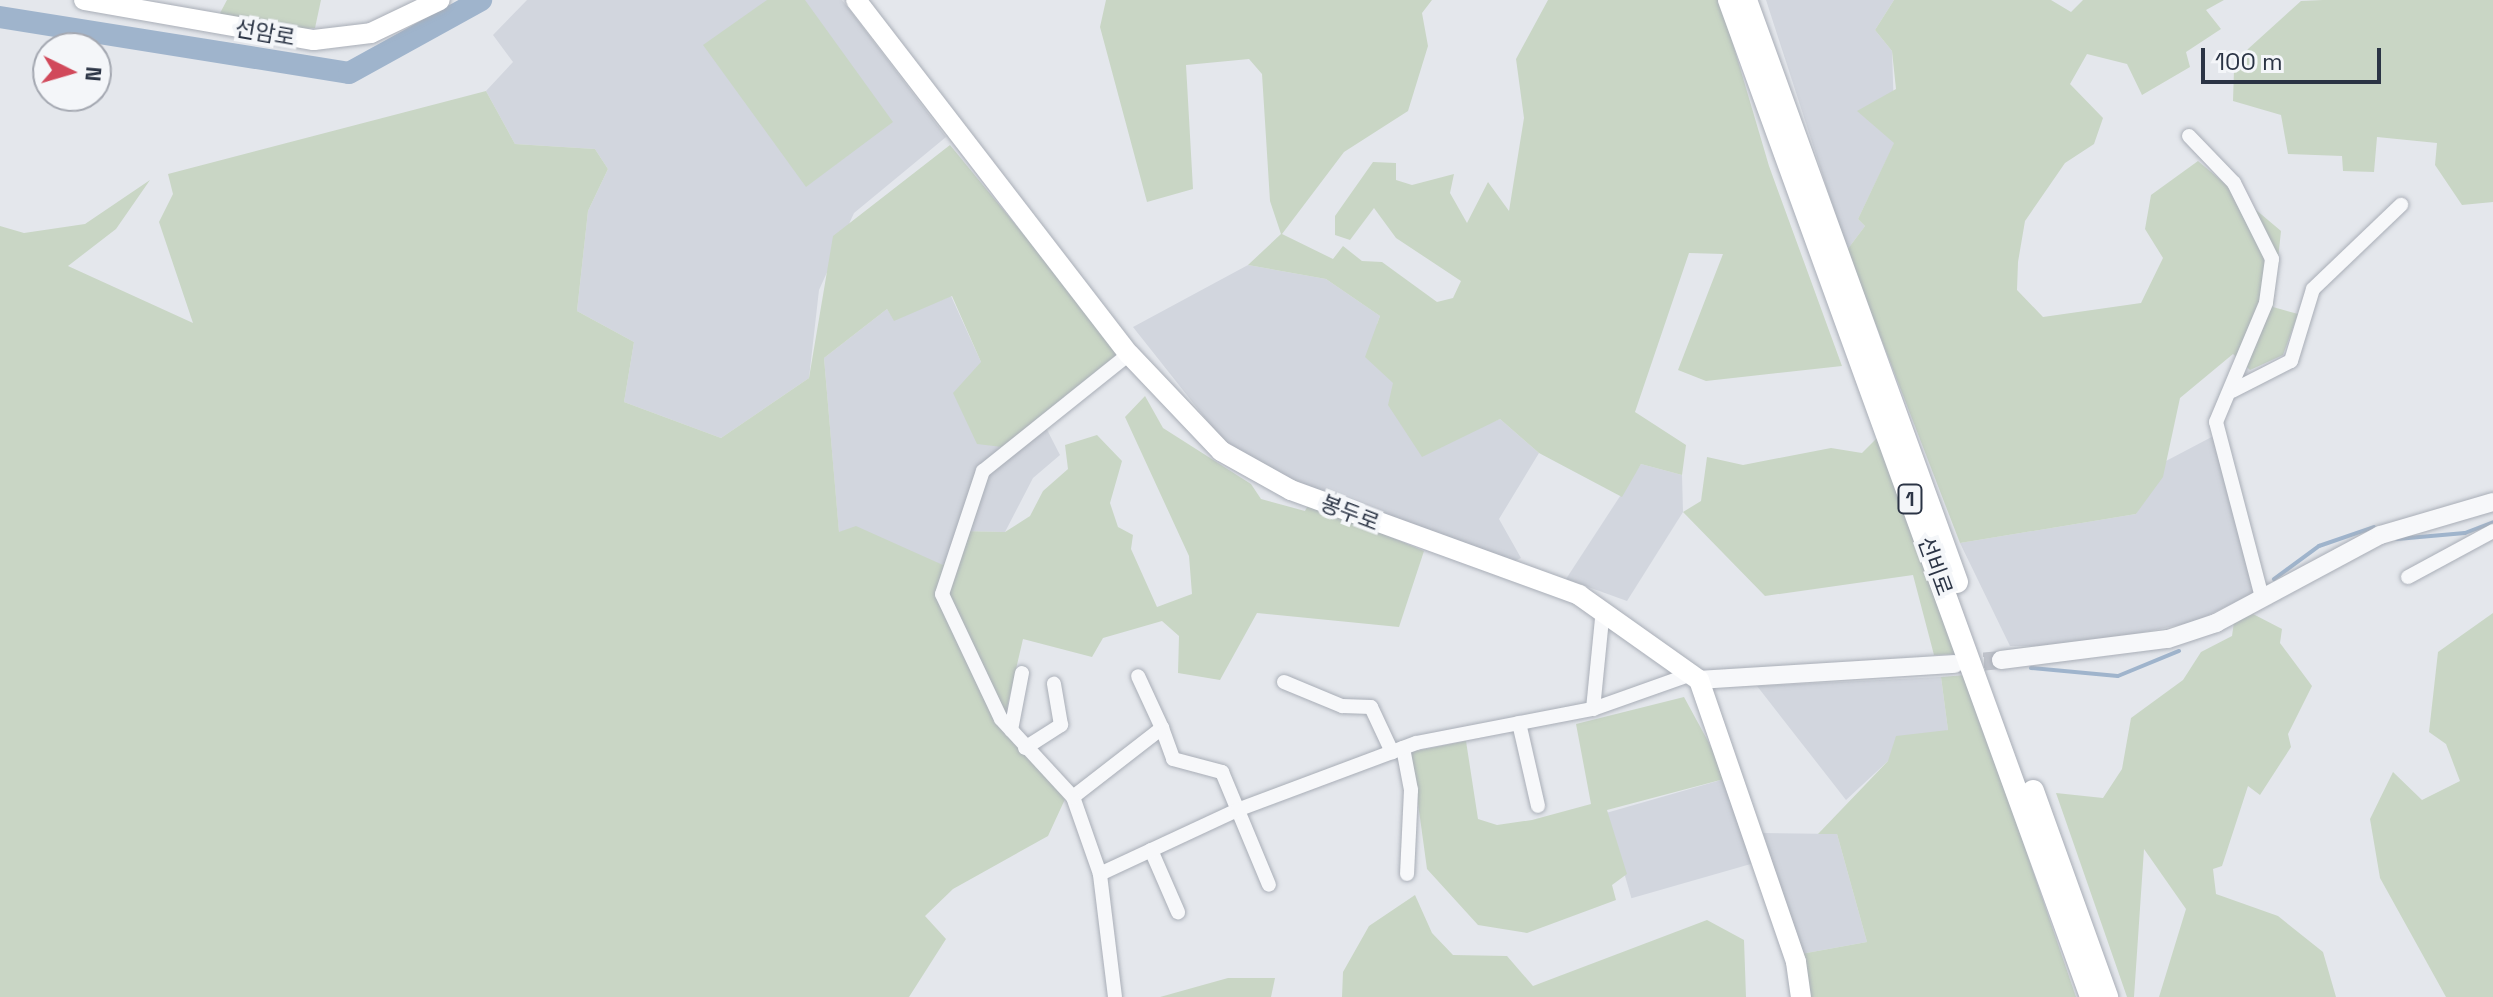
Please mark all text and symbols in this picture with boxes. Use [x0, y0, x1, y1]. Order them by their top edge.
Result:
street label: 선암로 [233, 15, 297, 51]
north arrow [32, 32, 112, 112]
scale bar [2205, 32, 2385, 82]
text: 100 m [2215, 46, 2283, 77]
text: N [79, 65, 109, 82]
road number: 1 [1896, 483, 1924, 515]
street label: 봉두로 [1317, 490, 1383, 536]
street label: 선비로 [1912, 533, 1958, 599]

